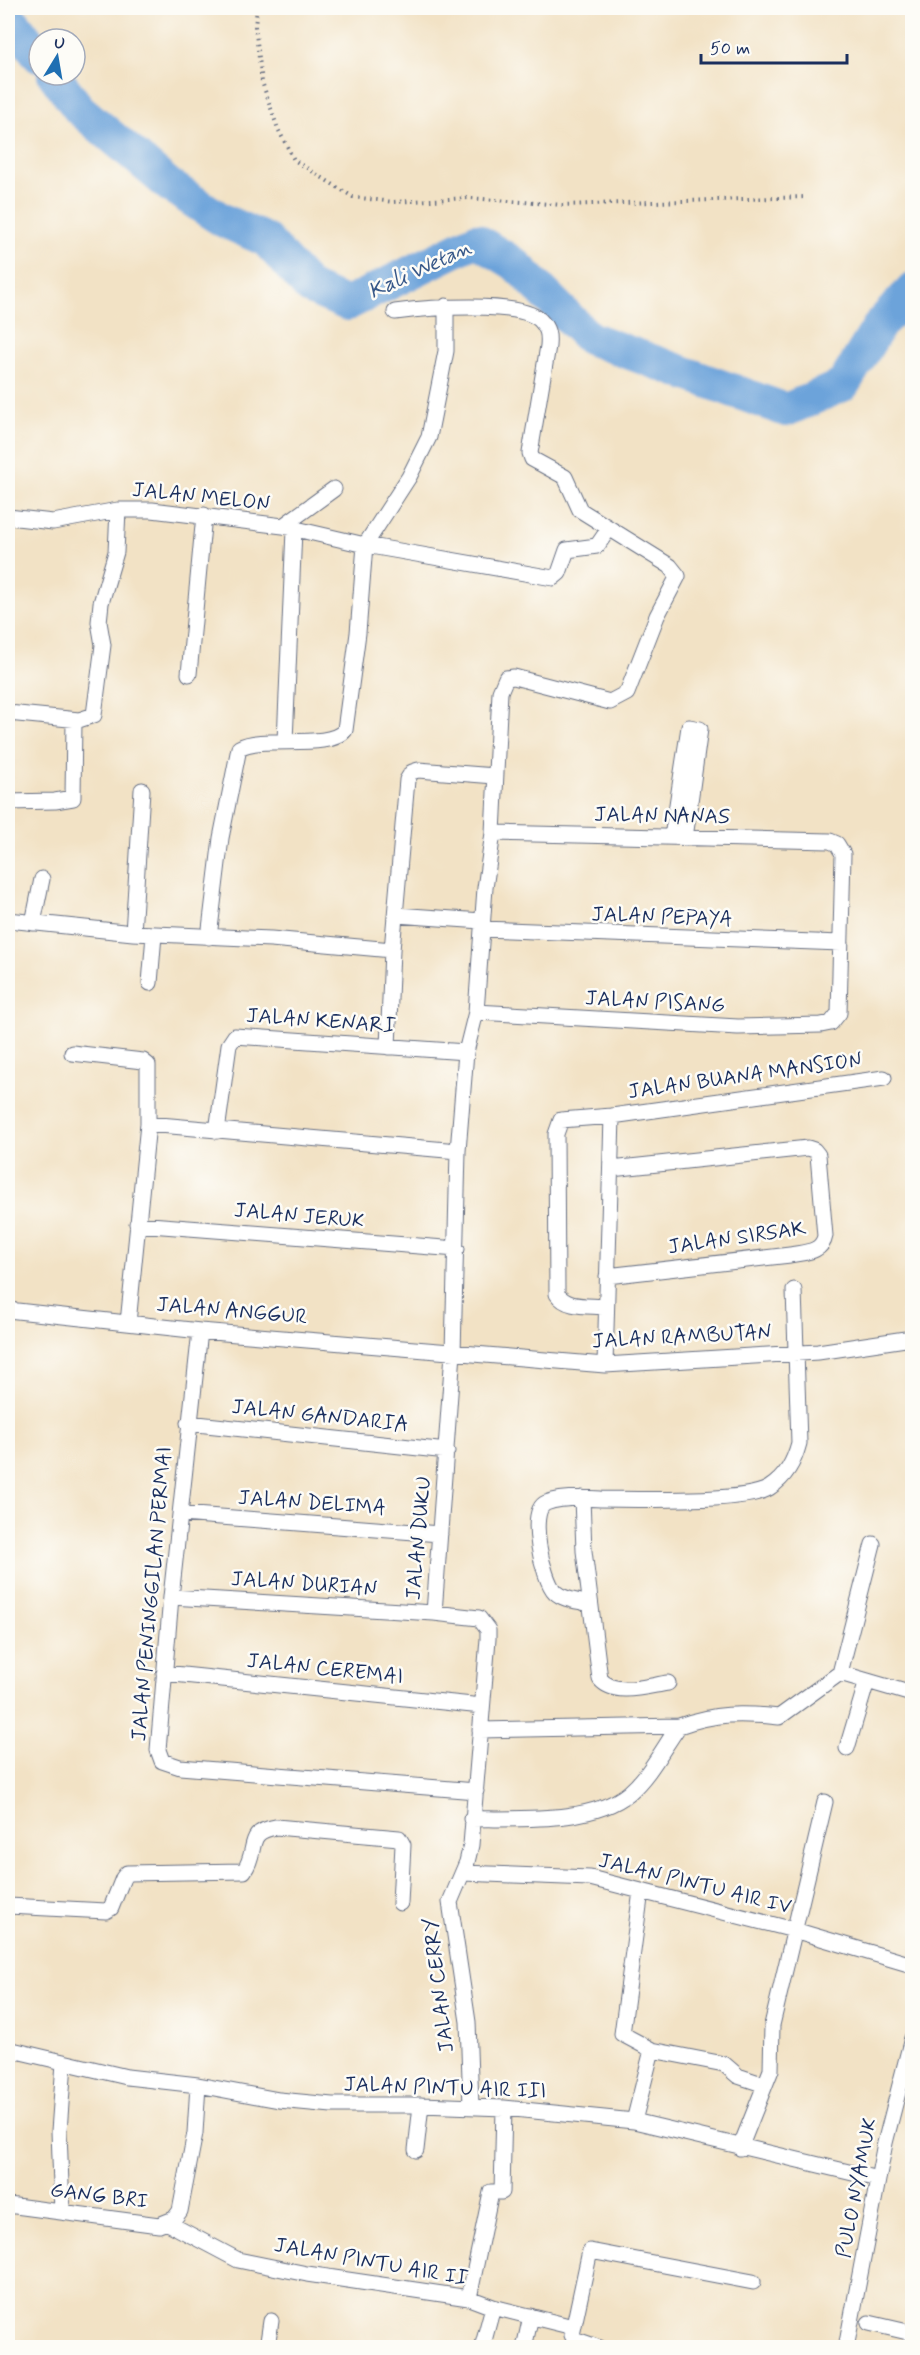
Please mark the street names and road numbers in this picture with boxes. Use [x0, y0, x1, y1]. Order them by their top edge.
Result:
street label: JALAN MELON [131, 476, 272, 518]
street label: JALAN NANAS [594, 801, 730, 831]
street label: JALAN PEPAYA [591, 901, 733, 933]
street label: JALAN PISANG [584, 984, 726, 1020]
street label: JALAN KENARI [245, 1002, 397, 1040]
street label: JALAN BUANA MANSION [626, 1046, 864, 1106]
street label: JALAN JERUK [233, 1196, 365, 1236]
street label: JALAN SIRSAK [666, 1214, 808, 1262]
street label: JALAN ANGGUR [155, 1290, 309, 1332]
street label: JALAN RAMBUTAN [591, 1318, 773, 1356]
street label: JALAN GANDARIA [230, 1393, 410, 1439]
street label: JALAN PENINGGILAN PERMAI [125, 1446, 179, 1742]
street label: JALAN DUKU [400, 1475, 438, 1601]
street label: JALAN DELIMA [237, 1484, 387, 1522]
street label: JALAN DURIAN [230, 1565, 378, 1603]
street label: JALAN CEREMAI [245, 1647, 405, 1691]
street label: JALAN PINTU AIR IV [596, 1846, 794, 1922]
street label: JALAN CERRY [417, 1916, 461, 2054]
street label: JALAN PINTU AIR III [343, 2070, 547, 2106]
street label: PULO NYAMUK [830, 2116, 884, 2260]
street label: GANG BRI [48, 2176, 150, 2216]
street label: JALAN PINTU AIR II [272, 2231, 470, 2293]

